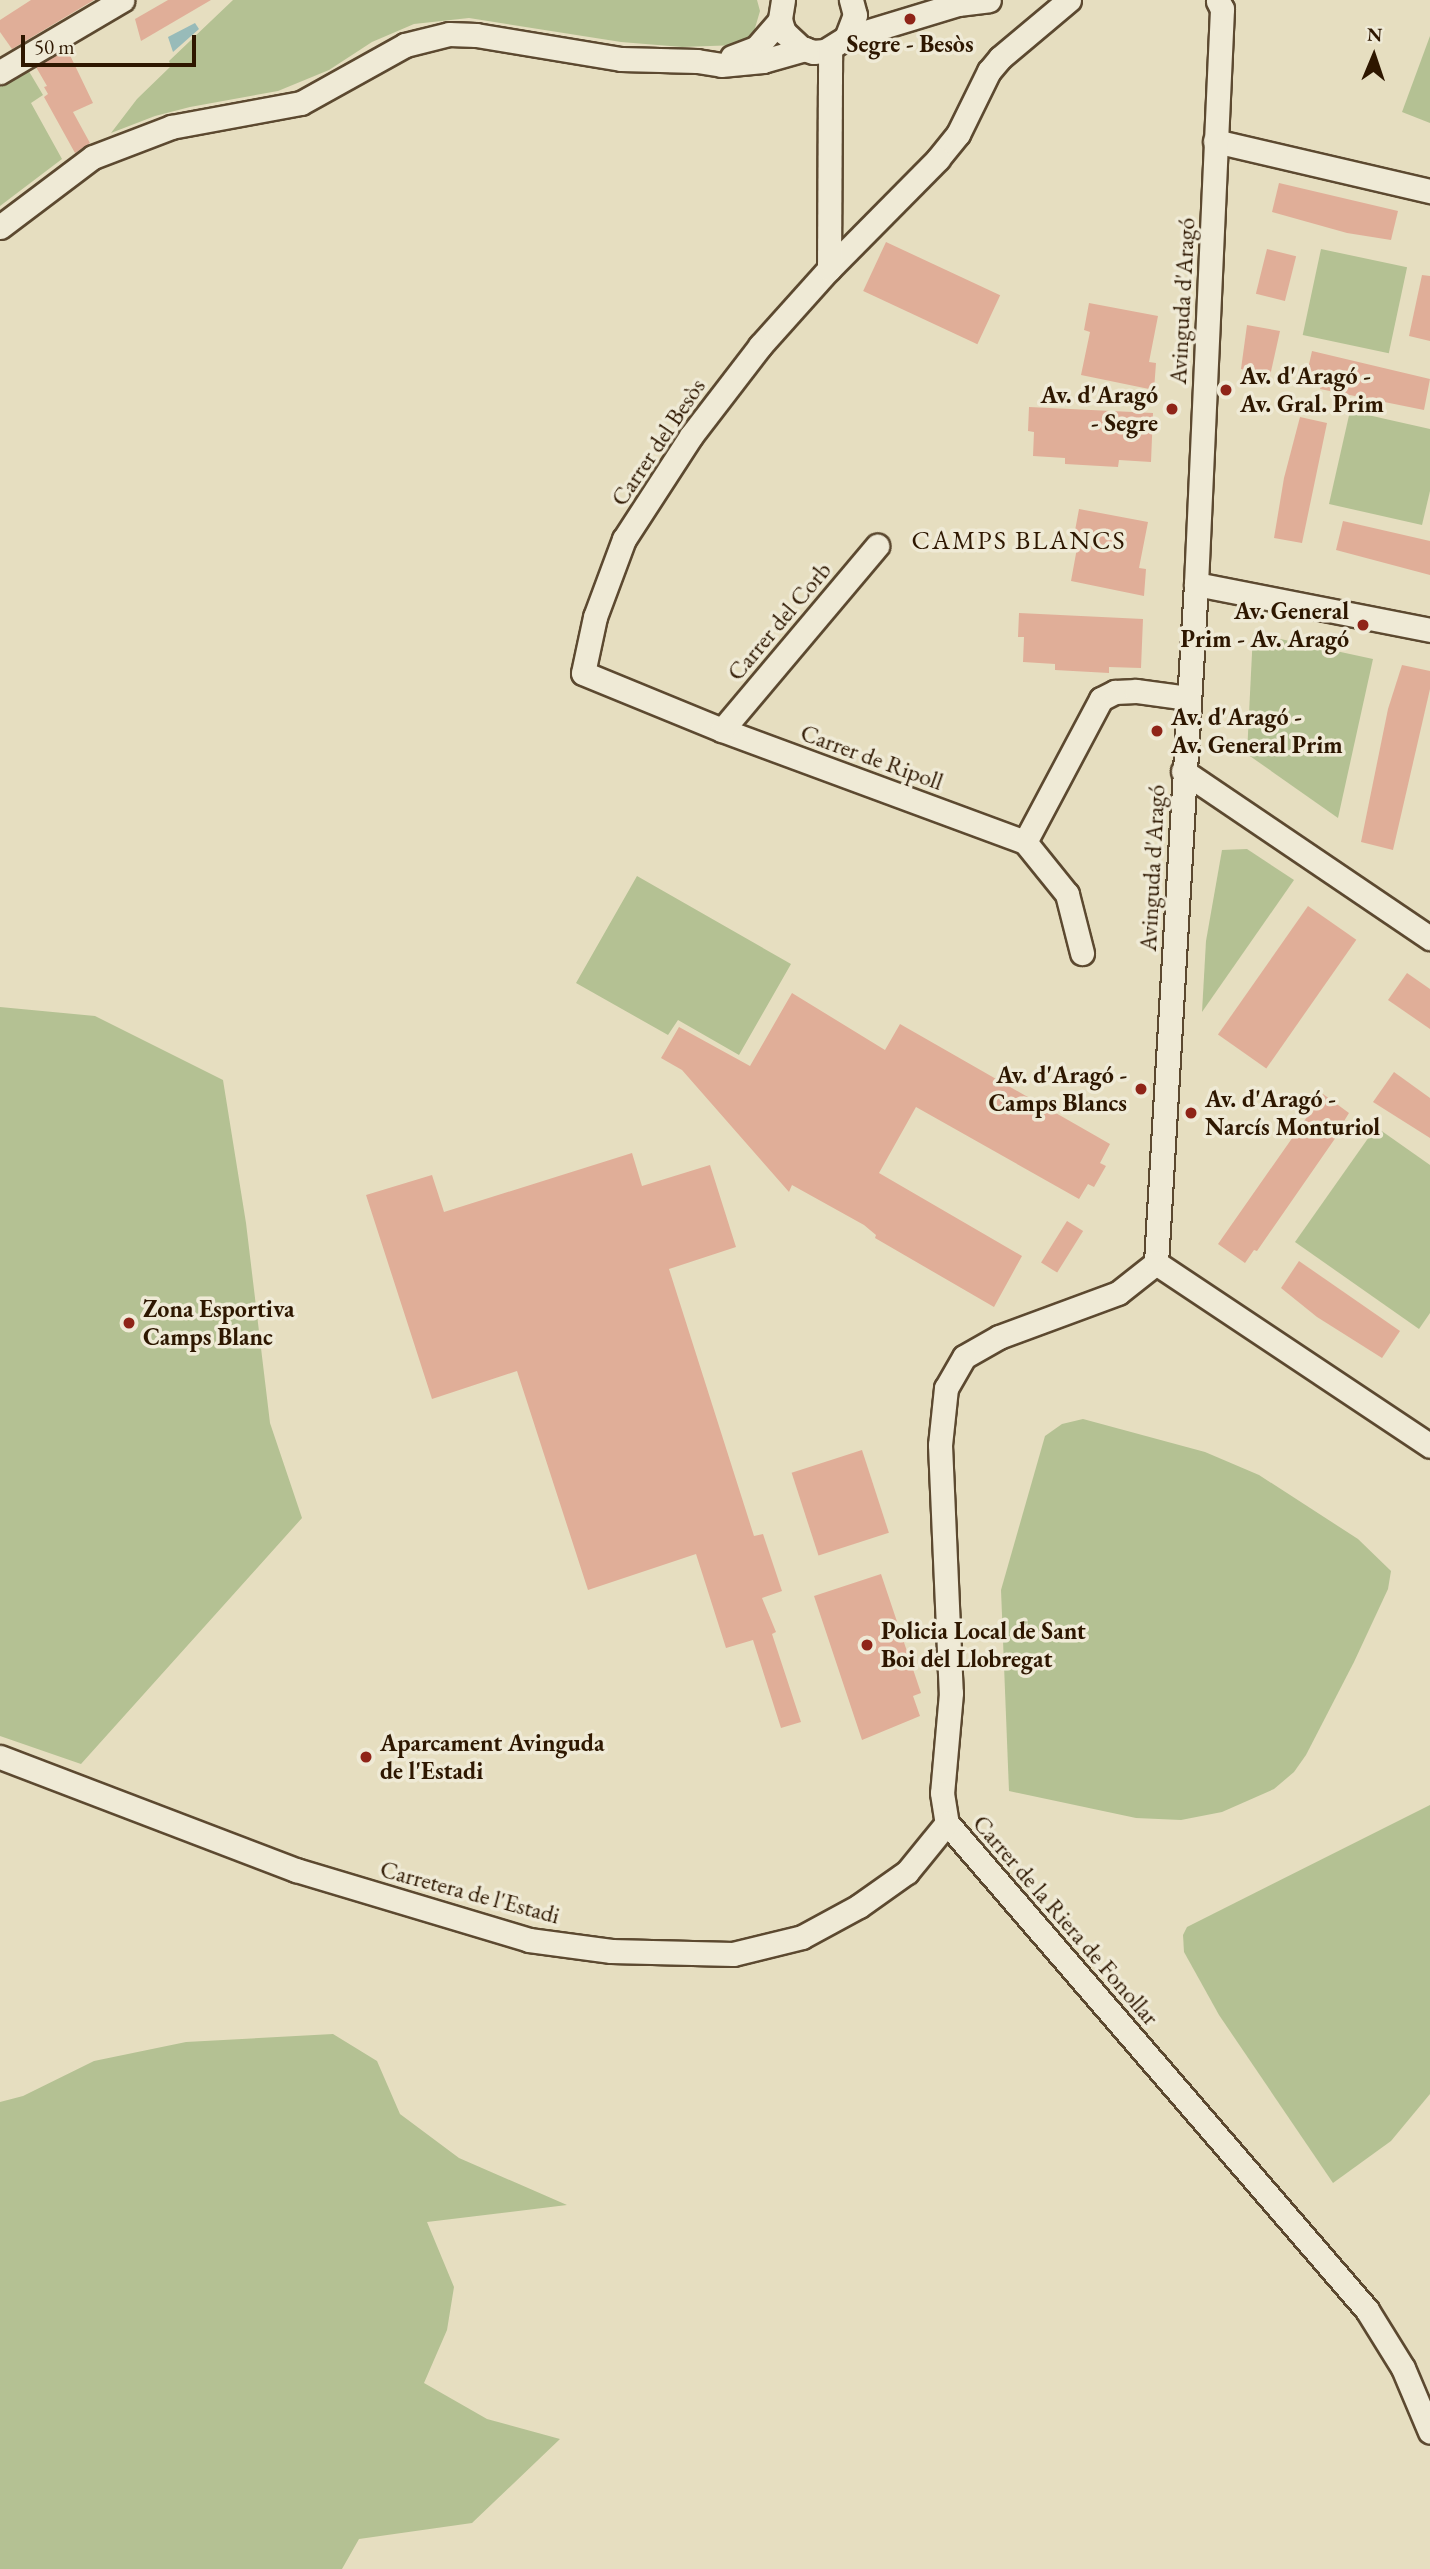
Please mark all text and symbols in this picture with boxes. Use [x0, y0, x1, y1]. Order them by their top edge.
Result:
marker: Segre - Besòs [902, 11, 918, 27]
scale bar [24, 21, 200, 65]
north arrow [1339, 21, 1409, 91]
text: N [1367, 22, 1383, 47]
place label: Segre - Besòs [846, 30, 974, 58]
text: 50 m [34, 33, 75, 60]
street label: Avinguda d'Aragó [1163, 217, 1201, 385]
place label: Av. d'Aragó - Av. Gral. Prim [1240, 362, 1384, 418]
street label: Carrer del Besòs [605, 373, 711, 511]
place label: Av. d'Aragó - Segre [1041, 381, 1158, 437]
marker: Av. d'Aragó - Av. Gral. Prim [1218, 382, 1234, 398]
marker: Av. d'Aragó - Segre [1164, 401, 1180, 417]
district label: CAMPS BLANCS [913, 525, 1125, 557]
street label: Carrer del Corb [721, 556, 837, 686]
place label: Av. General Prim - Av. Aragó [1181, 597, 1349, 653]
marker: Av. General Prim - Av. Aragó [1355, 617, 1371, 633]
place label: Av. d'Aragó - Av. General Prim [1171, 703, 1343, 759]
street label: Carrer de Ripoll [797, 718, 947, 796]
marker: Av. d'Aragó - Av. General Prim [1149, 723, 1165, 739]
street label: Avinguda d'Aragó [1133, 784, 1171, 952]
place label: Av. d'Aragó - Camps Blancs [988, 1061, 1127, 1117]
marker: Av. d'Aragó - Camps Blancs [1133, 1081, 1149, 1097]
place label: Av. d'Aragó - Narcís Monturiol [1205, 1085, 1380, 1141]
marker: Av. d'Aragó - Narcís Monturiol [1183, 1105, 1199, 1121]
place label: Zona Esportiva Camps Blanc [143, 1295, 294, 1351]
marker: Zona Esportiva Camps Blanc [121, 1315, 137, 1331]
place label: Policia Local de Sant Boi del Llobregat [881, 1617, 1086, 1673]
marker: Policia Local de Sant Boi del Llobregat [859, 1637, 875, 1653]
place label: Aparcament Avinguda de l'Estadi [380, 1729, 605, 1785]
marker: Aparcament Avinguda de l'Estadi [358, 1749, 374, 1765]
street label: Carrer de la Riera de Fonollar [967, 1809, 1165, 2031]
street label: Carretera de l'Estadi [377, 1854, 563, 1930]

